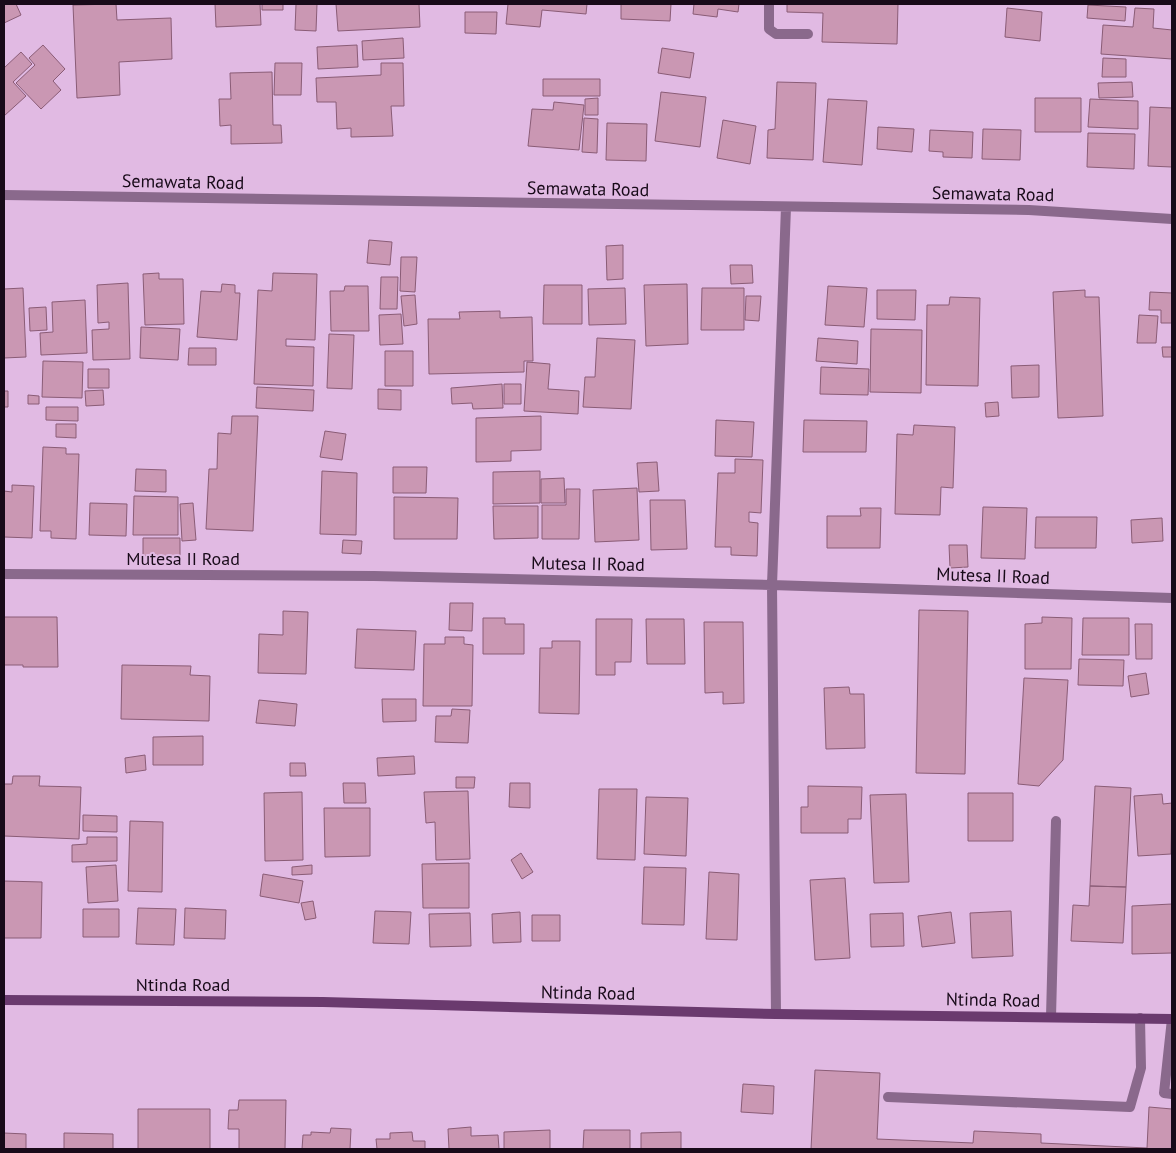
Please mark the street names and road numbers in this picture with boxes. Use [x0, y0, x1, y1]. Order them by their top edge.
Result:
street label: Semawata Road [122, 169, 244, 194]
street label: Semawata Road [527, 176, 649, 201]
street label: Semawata Road [932, 181, 1054, 206]
street label: Mutesa II Road [126, 547, 240, 570]
street label: Mutesa II Road [531, 551, 645, 576]
street label: Mutesa II Road [936, 562, 1050, 589]
street label: Ntinda Road [136, 973, 230, 996]
street label: Ntinda Road [541, 980, 635, 1005]
street label: Ntinda Road [946, 987, 1040, 1012]

